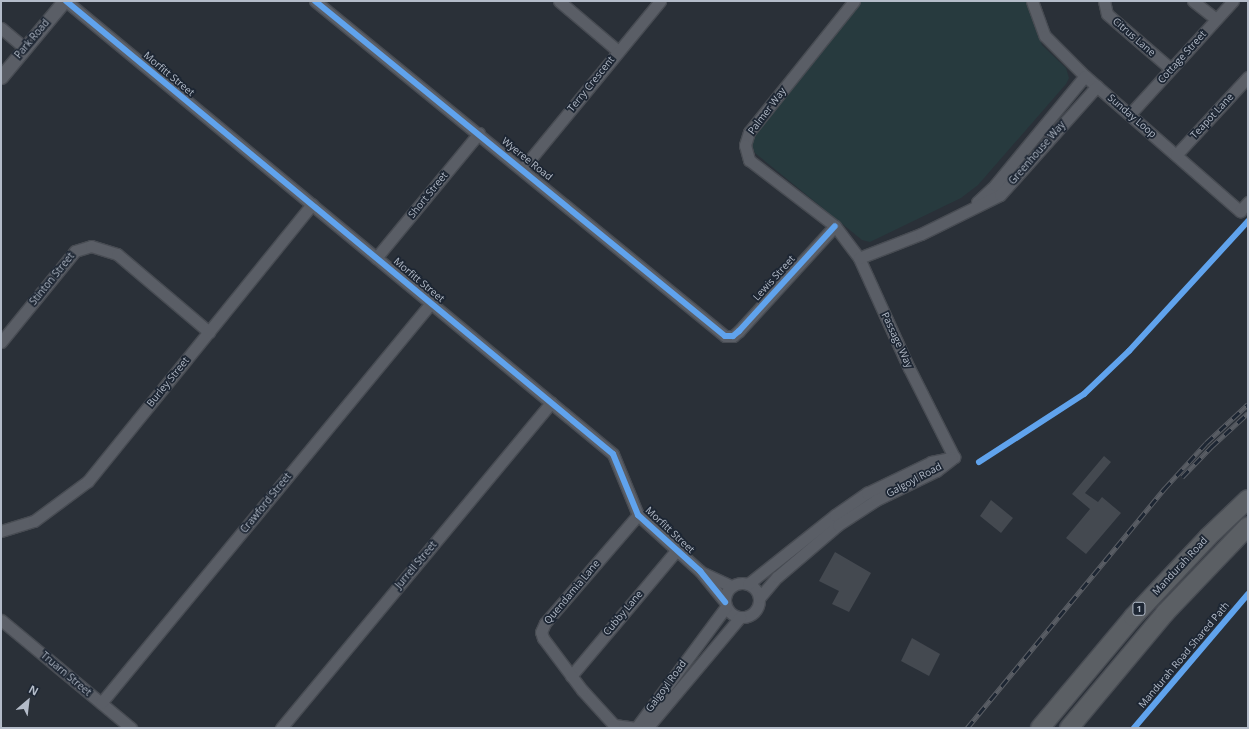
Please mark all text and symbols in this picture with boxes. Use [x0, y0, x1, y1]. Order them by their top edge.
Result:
street label: Citrus Lane [1110, 15, 1158, 59]
street label: Park Road [12, 17, 52, 61]
street label: Cottage Street [1155, 28, 1209, 86]
street label: Morfitt Street [141, 49, 197, 99]
street label: Terry Crescent [565, 54, 617, 114]
street label: Palmer Way [746, 85, 788, 137]
street label: Teapot Lane [1188, 91, 1236, 141]
street label: Sunday Loop [1105, 92, 1159, 140]
street label: Greenhouse Way [1006, 119, 1068, 187]
street label: Wyeree Road [499, 135, 555, 183]
street label: Short Street [406, 170, 450, 220]
street label: Stinton Street [27, 250, 77, 308]
street label: Lewis Street [751, 253, 797, 303]
street label: Morfitt Street [391, 255, 447, 305]
street label: Passage Way [879, 310, 915, 370]
street label: Burley Street [144, 355, 192, 409]
street label: Galgoyl Road [884, 460, 944, 500]
street label: Crawford Street [238, 471, 294, 535]
street label: Morfitt Street [643, 504, 697, 556]
street label: Mandurah Road [1150, 534, 1210, 598]
street label: Jurrell Street [393, 539, 439, 591]
street label: Quendamia Lane [542, 558, 602, 626]
street label: Cubby Lane [601, 588, 645, 638]
street label: Mandurah Road Shared Path [1136, 600, 1232, 710]
road number: 1 [1132, 602, 1146, 616]
street label: Truarn Street [38, 649, 94, 699]
street label: Galgoyl Road [643, 658, 689, 714]
north arrow [8, 681, 48, 721]
text: N [26, 681, 41, 699]

